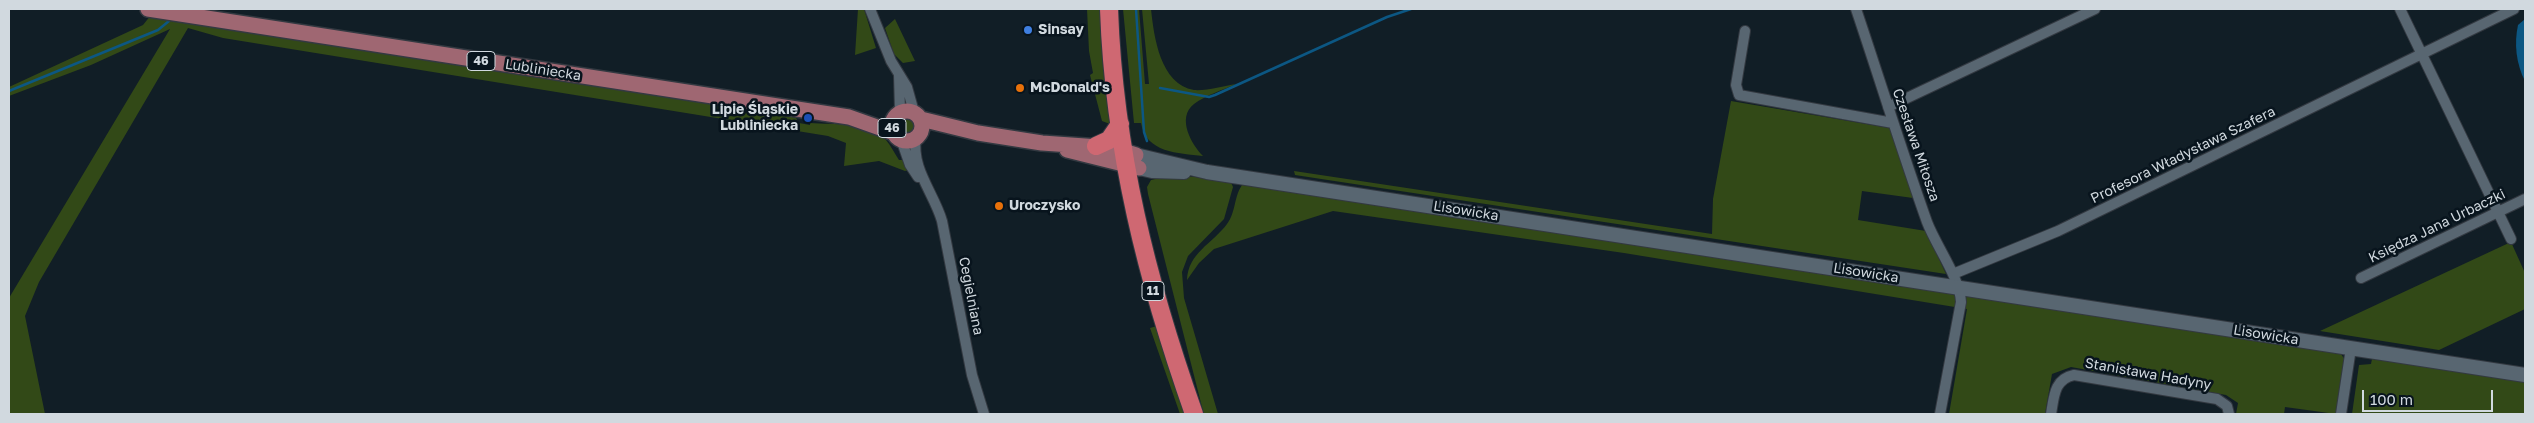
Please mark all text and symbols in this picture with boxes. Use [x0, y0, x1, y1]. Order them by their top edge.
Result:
place label: Sinsay [1038, 22, 1084, 38]
marker: Sinsay [1022, 24, 1034, 36]
road number: 46 [467, 51, 495, 70]
street label: Lubliniecka [504, 56, 582, 84]
place label: McDonald's [1030, 80, 1110, 96]
marker: McDonald's [1014, 82, 1026, 94]
street label: Czesława Miłosza [1889, 86, 1943, 204]
place label: Lipie Śląskie Lubliniecka [712, 102, 798, 134]
street label: Profesora Władysława Szafera [2088, 103, 2278, 207]
marker: Lipie Śląskie Lubliniecka [802, 112, 814, 124]
road number: 46 [878, 119, 906, 138]
street label: Księdza Jana Urbaczki [2366, 186, 2508, 266]
place label: Uroczysko [1009, 198, 1080, 214]
street label: Lisowicka [1432, 198, 1500, 224]
marker: Uroczysko [993, 200, 1005, 212]
street label: Cegielniana [955, 255, 987, 337]
street label: Lisowicka [1832, 260, 1900, 286]
road number: 11 [1142, 282, 1164, 300]
street label: Lisowicka [2232, 322, 2300, 348]
street label: Stanisława Hadyny [2083, 355, 2213, 393]
scale bar [2364, 380, 2495, 412]
text: 100 m [2370, 390, 2413, 408]

